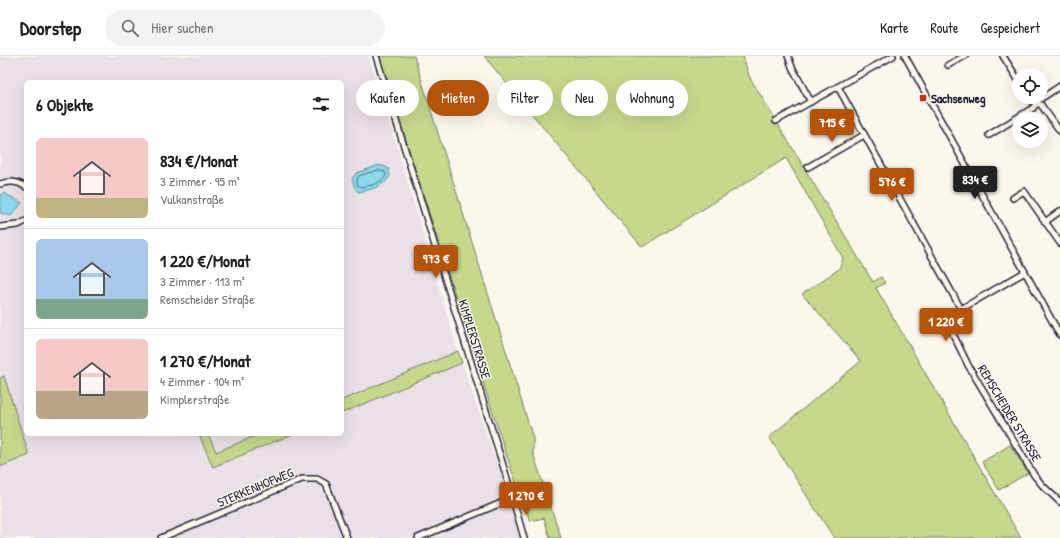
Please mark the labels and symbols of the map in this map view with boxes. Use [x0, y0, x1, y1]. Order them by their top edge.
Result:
place label: Sachsenweg [931, 89, 986, 108]
marker: Sachsenweg [918, 93, 928, 103]
pin: 715 € [804, 109, 860, 143]
pin: 834 € [947, 166, 1003, 200]
pin: 576 € [864, 168, 920, 202]
pin: 973 € [408, 245, 464, 279]
street label: KIMPLERSTRASSE [454, 297, 496, 381]
pin: 1 220 € [909, 308, 983, 342]
street label: REMSCHEIDER STRASSE [974, 361, 1046, 465]
street label: STERKENHOFWEG [214, 463, 297, 511]
pin: 1 270 € [489, 482, 563, 516]

